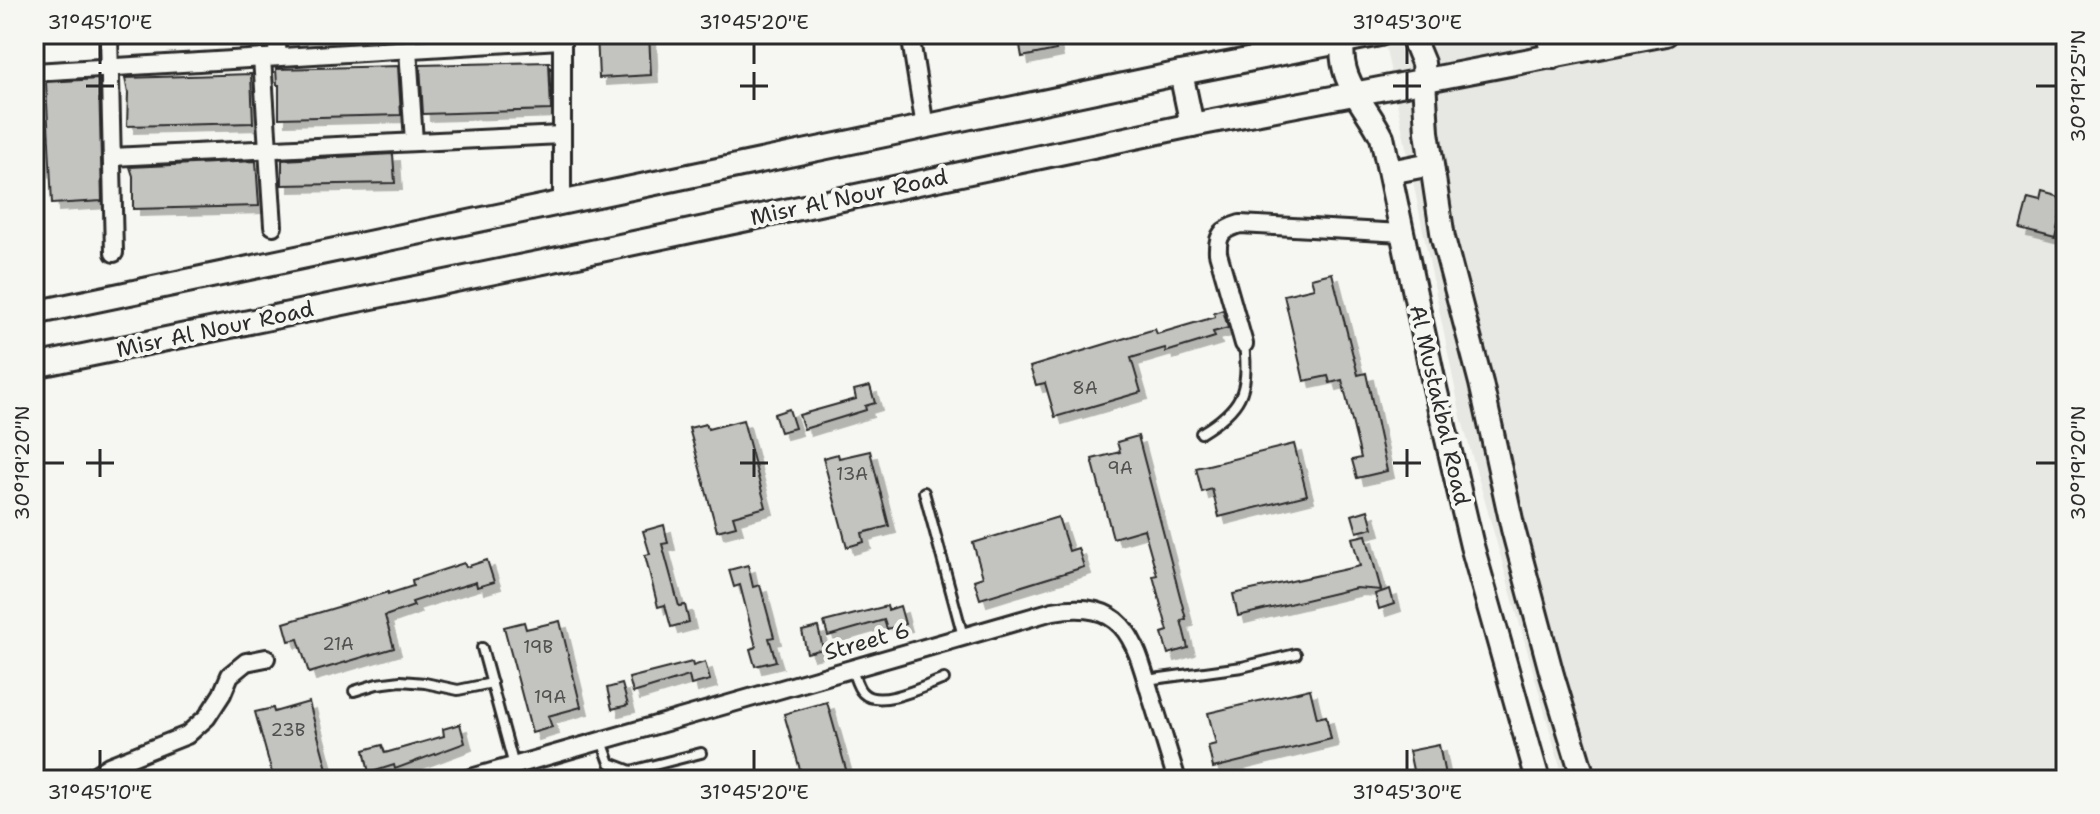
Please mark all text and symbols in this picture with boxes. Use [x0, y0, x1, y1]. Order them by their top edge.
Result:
text: 31°45'10"E [48, 9, 152, 35]
text: 31°45'20"E [699, 9, 809, 35]
text: 31°45'30"E [1352, 9, 1462, 35]
text: 30°19'25"N [2065, 29, 2091, 143]
street label: Misr Al Nour Road [748, 162, 950, 232]
street label: Misr Al Nour Road [114, 294, 316, 364]
street label: Al Mustakbal Road [1403, 302, 1477, 508]
house number: 8A [1072, 376, 1098, 400]
text: 30°19'20"N [9, 406, 35, 520]
text: 30°19'20"N [2065, 406, 2091, 520]
house number: 9A [1107, 456, 1133, 480]
house number: 13A [836, 462, 868, 486]
street label: Street 6 [821, 615, 913, 667]
house number: 21A [322, 632, 354, 656]
house number: 19B [523, 635, 553, 659]
house number: 19A [534, 685, 566, 709]
house number: 23B [271, 718, 305, 742]
text: 31°45'10"E [48, 779, 152, 805]
text: 31°45'20"E [699, 779, 809, 805]
text: 31°45'30"E [1352, 779, 1462, 805]

